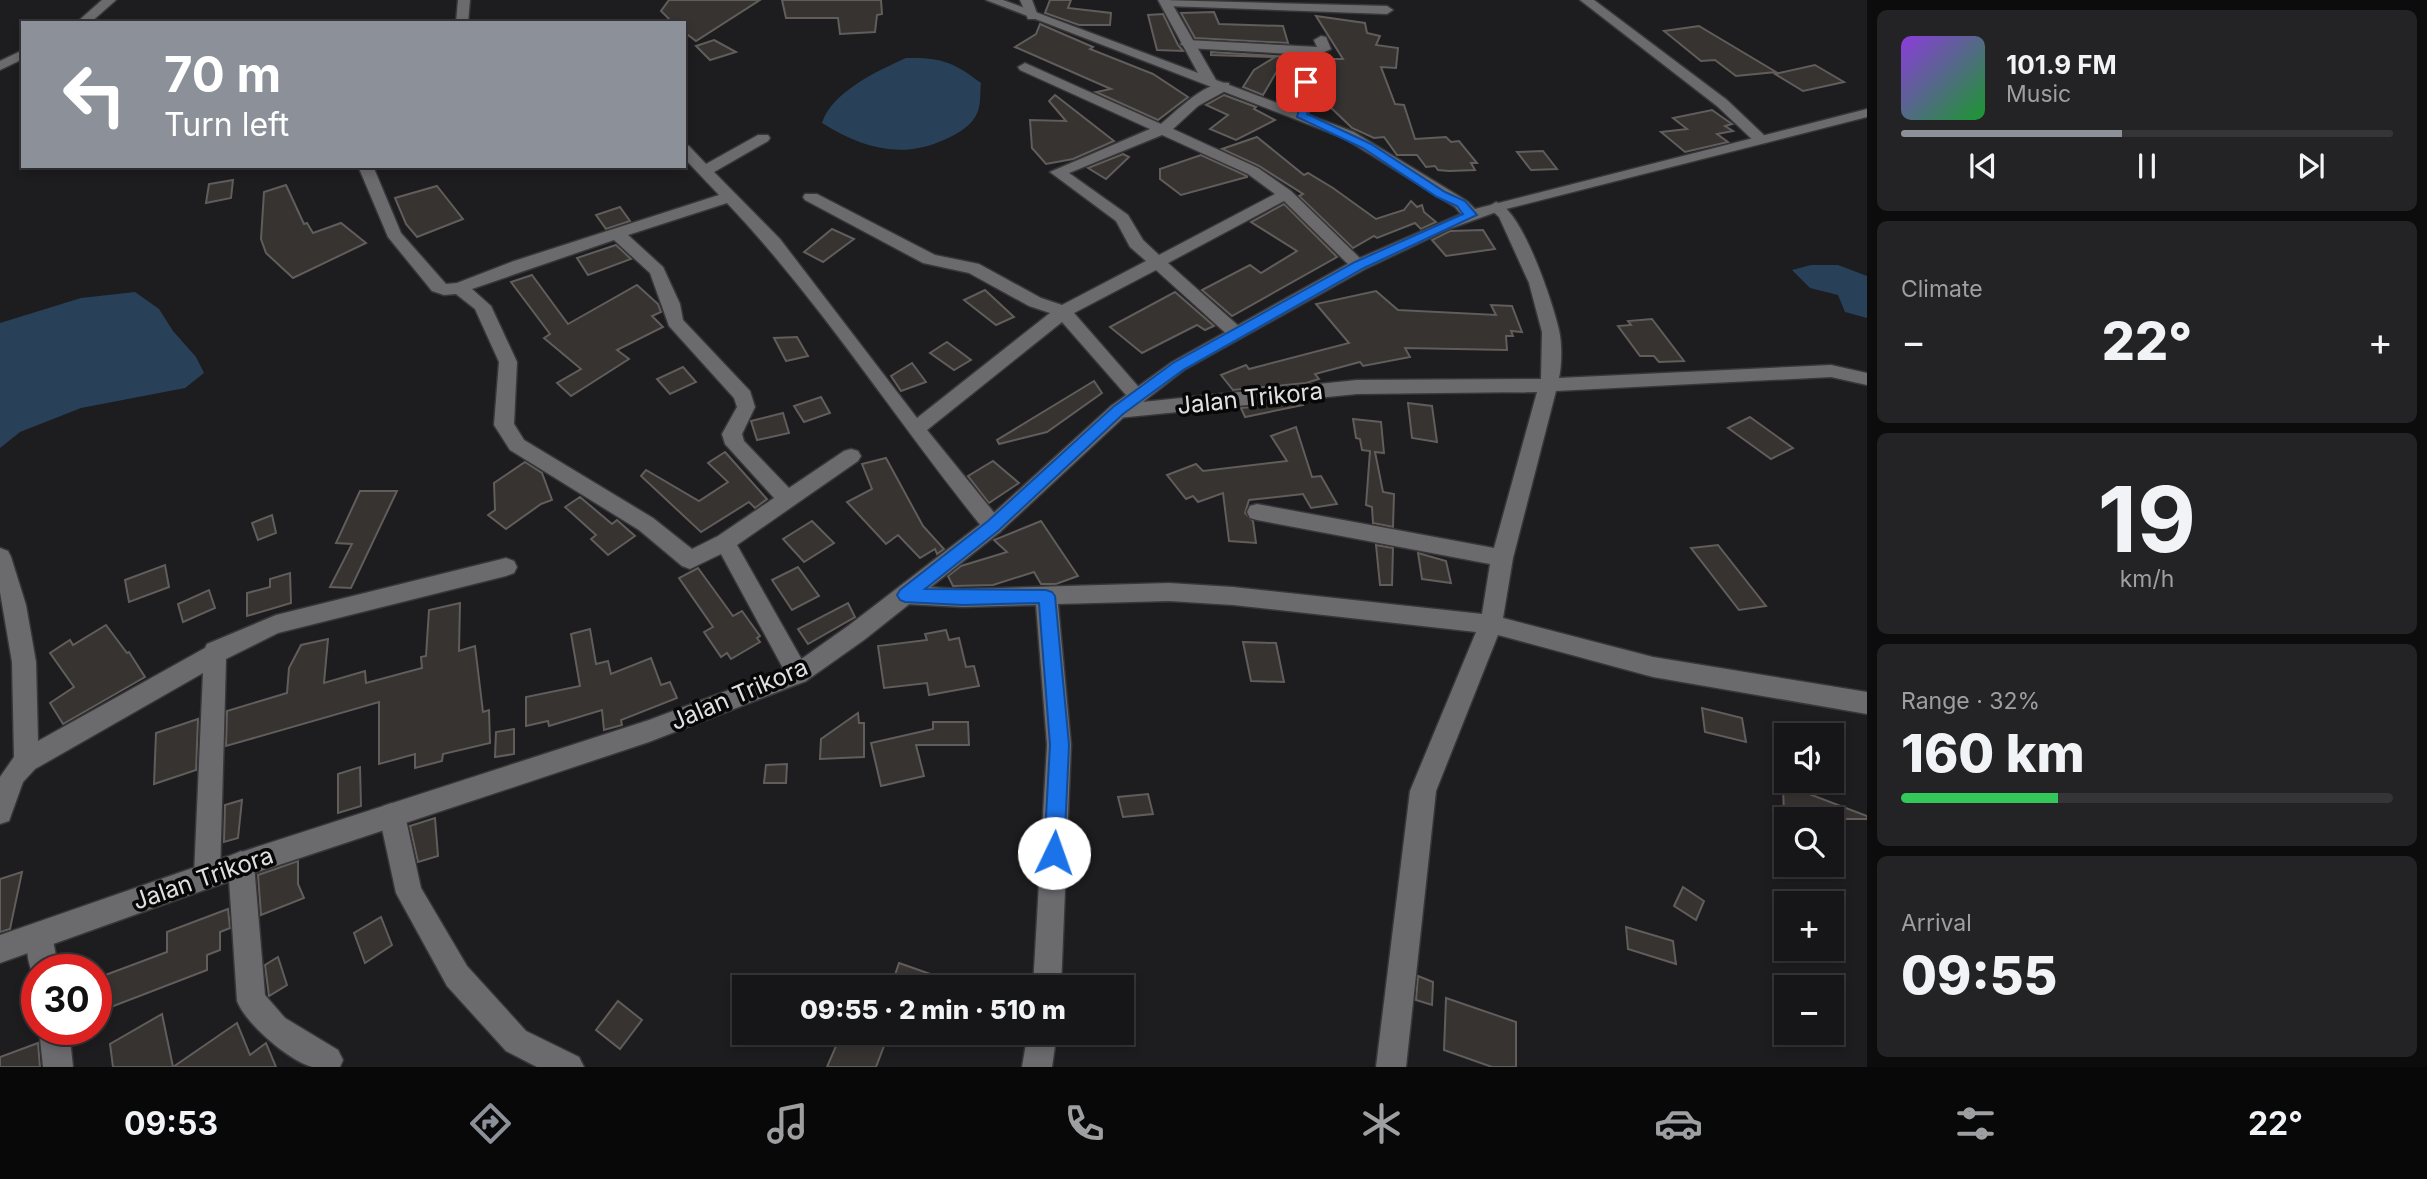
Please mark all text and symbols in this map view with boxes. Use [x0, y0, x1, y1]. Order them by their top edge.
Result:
text: 70 m [164, 45, 281, 104]
icon: left [49, 49, 140, 140]
text: 101.9 FM [2006, 49, 2117, 80]
pin [1276, 52, 1336, 112]
icon: arrive [1287, 63, 1325, 101]
text: Music [2006, 80, 2071, 108]
text: Turn left [164, 105, 289, 144]
icon: previous [1964, 147, 2002, 185]
icon: pause [2128, 147, 2166, 185]
icon: next [2292, 147, 2330, 185]
text: Climate [1901, 275, 1983, 303]
text: 22° [2102, 310, 2192, 373]
text: − [1901, 318, 1926, 364]
text: + [2368, 318, 2393, 364]
street label: Jalan Trikora [1176, 376, 1324, 420]
text: 19 [2098, 464, 2196, 574]
text: km/h [2120, 565, 2174, 593]
street label: Jalan Trikora [666, 652, 812, 736]
text: Range · 32% [1901, 687, 2040, 715]
text: 160 km [1901, 722, 2085, 785]
map controls [1774, 723, 1844, 1045]
button: sound [1774, 723, 1844, 793]
button: search [1774, 807, 1844, 877]
position arrow [1017, 816, 1091, 890]
street label: Jalan Trikora [129, 840, 277, 916]
button: + [1774, 891, 1844, 961]
text: Arrival [1901, 909, 1972, 937]
text: 09:55 [1901, 944, 2058, 1007]
speed limit sign: 30 [21, 954, 112, 1045]
button: − [1774, 975, 1844, 1045]
text: 09:55 · 2 min · 510 m [800, 994, 1066, 1025]
icon: directions [466, 1099, 515, 1148]
icon: music [763, 1099, 812, 1148]
icon: phone [1060, 1099, 1109, 1148]
icon: climate [1357, 1099, 1406, 1148]
icon: car [1654, 1099, 1703, 1148]
icon: filters [1951, 1099, 2000, 1148]
text: 09:53 [124, 1104, 218, 1143]
text: 22° [2248, 1104, 2303, 1143]

